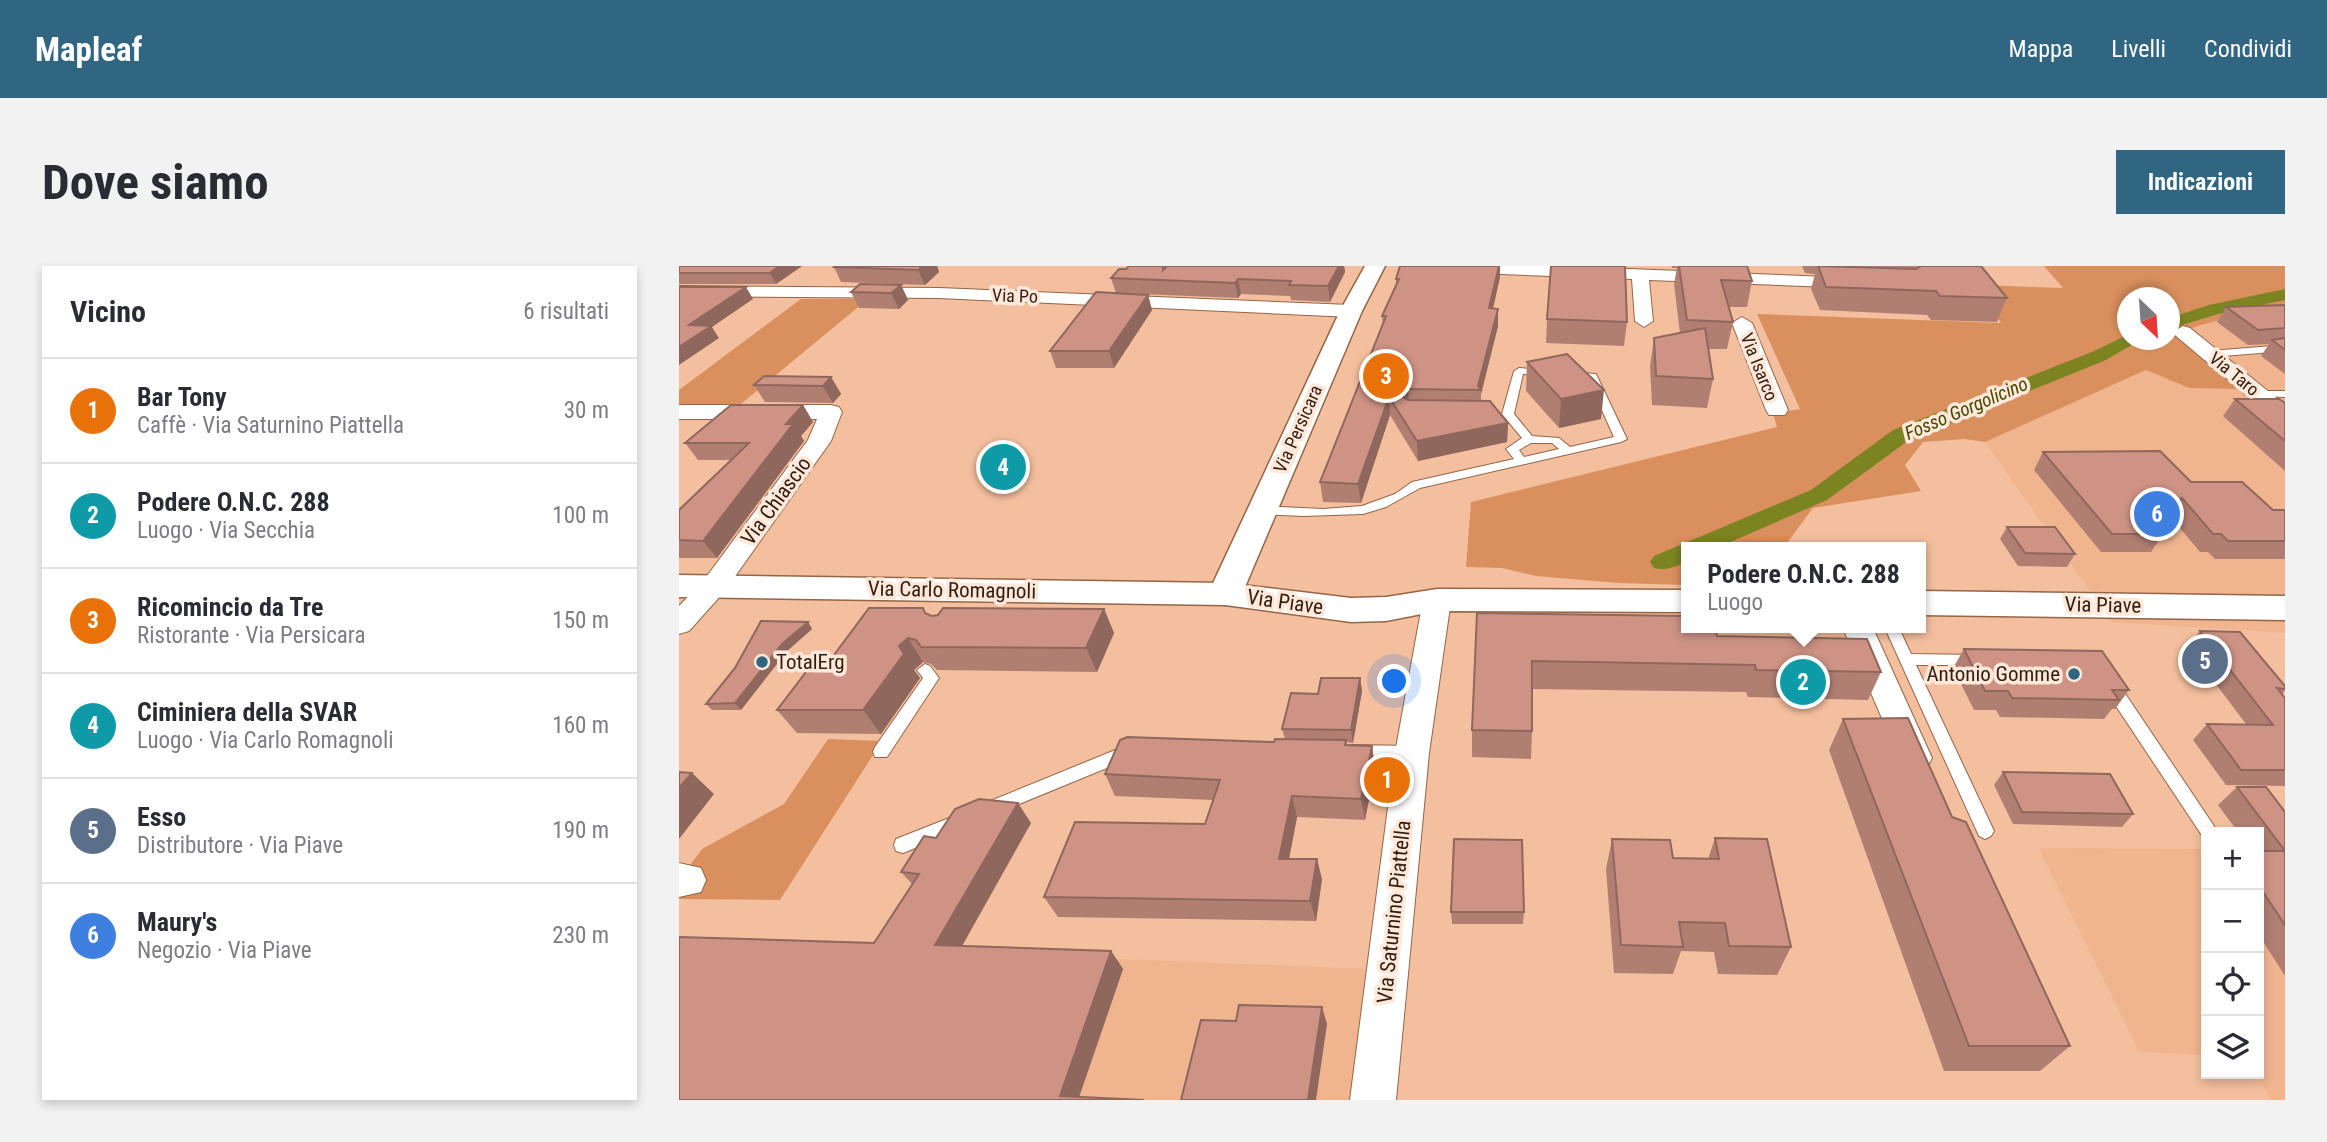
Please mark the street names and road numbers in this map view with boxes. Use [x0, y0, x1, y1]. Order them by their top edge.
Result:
street label: Via Po [992, 284, 1038, 307]
street label: Via Isarco [1736, 330, 1782, 404]
street label: Via Taro [2205, 347, 2263, 400]
street label: Via Persicara [1269, 382, 1326, 476]
street label: Via Chiascio [736, 452, 816, 550]
street label: Via Carlo Romagnoli [868, 577, 1036, 603]
street label: Via Piave [1245, 585, 1325, 619]
street label: Via Piave [2065, 592, 2142, 618]
street label: Via Saturnino Piattella [1372, 819, 1416, 1005]

